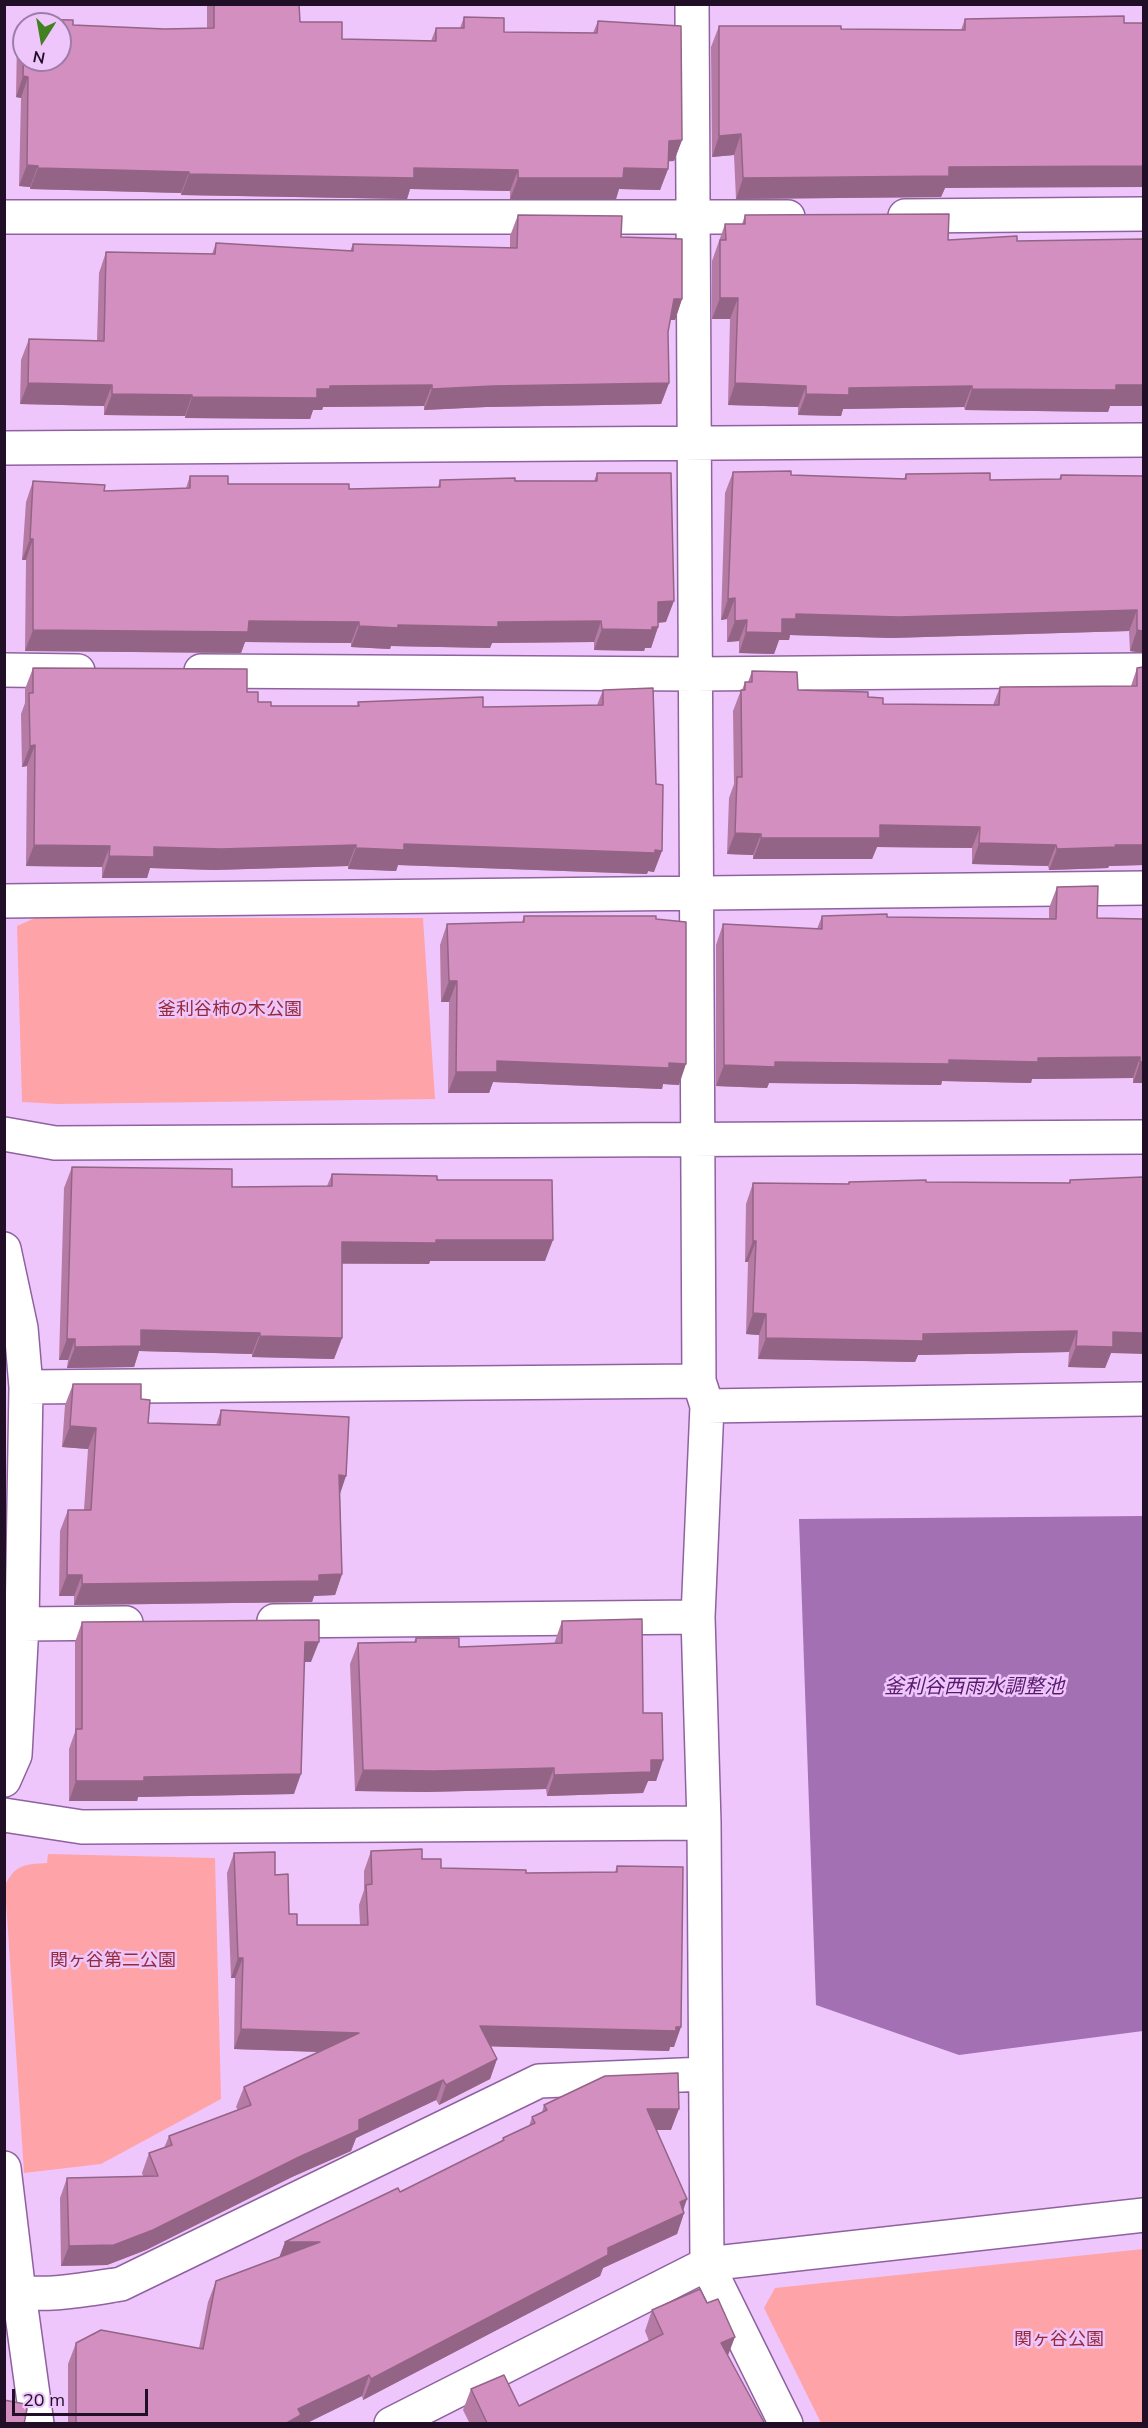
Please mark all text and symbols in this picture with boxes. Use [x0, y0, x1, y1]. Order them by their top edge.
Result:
north arrow [12, 12, 72, 72]
text: N [31, 47, 47, 69]
park label: 釜利谷柿の木公園 [158, 999, 302, 1021]
water label: 釜利谷西雨水調整池 [884, 1675, 1064, 1699]
park label: 関ヶ谷第二公園 [50, 1950, 176, 1972]
park label: 関ヶ谷公園 [1014, 2329, 1104, 2351]
scale bar [15, 2377, 152, 2415]
text: 20 m [23, 2388, 65, 2411]

